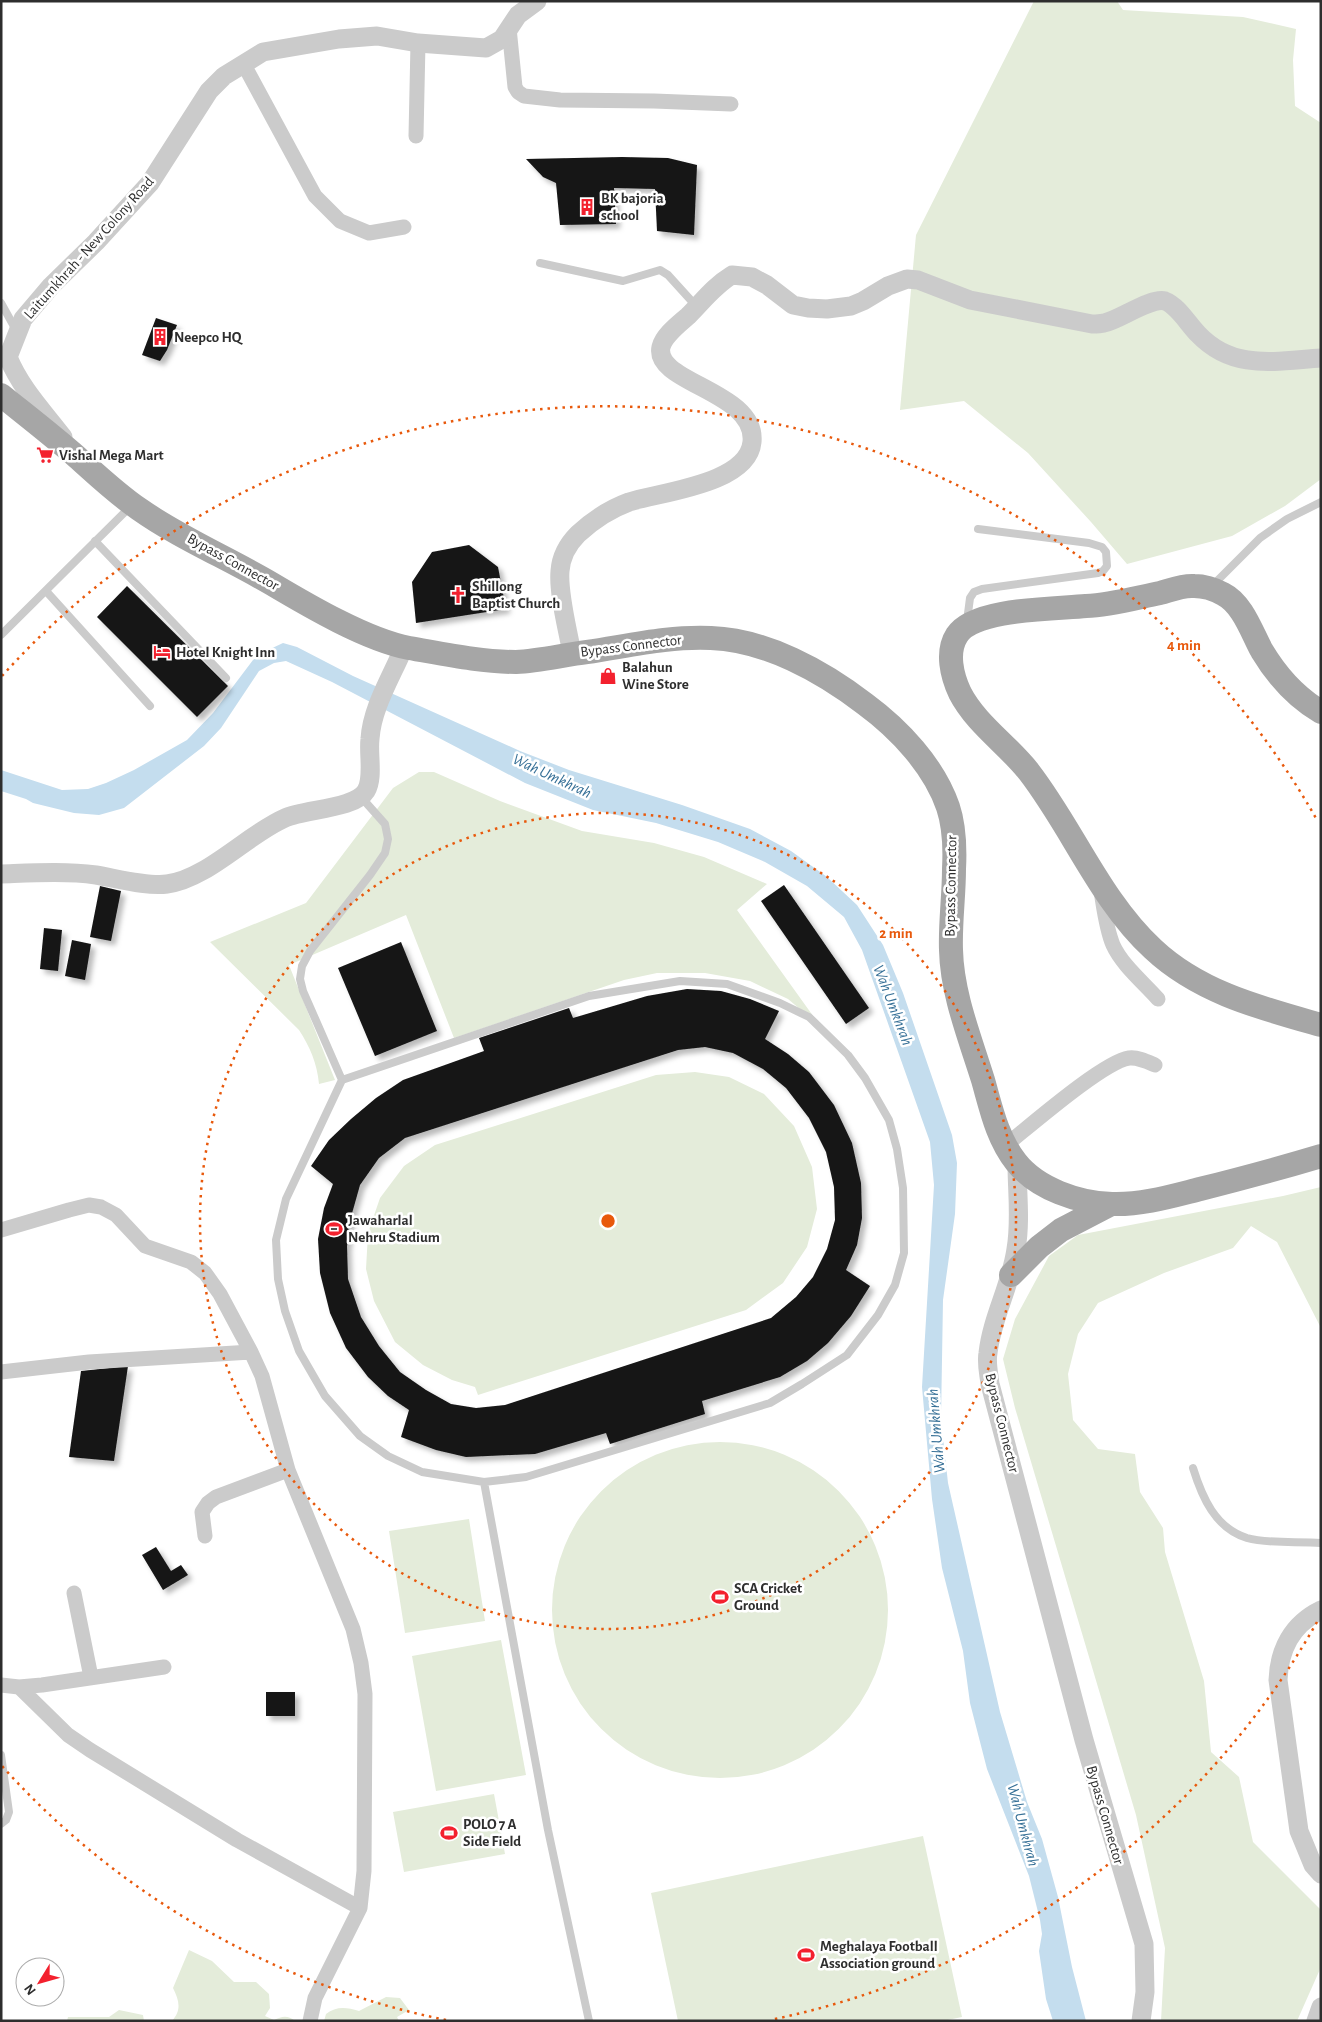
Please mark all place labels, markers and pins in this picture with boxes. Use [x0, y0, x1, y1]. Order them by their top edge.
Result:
place label: BK bajoria school [601, 191, 664, 223]
building icon: BK bajoria school [577, 197, 597, 217]
building icon: Neepco HQ [150, 327, 170, 347]
place label: Neepco HQ [174, 330, 244, 345]
supermarket icon: Vishal Mega Mart [35, 445, 55, 465]
place label: Vishal Mega Mart [59, 448, 164, 463]
place label: Shillong Baptist Church [472, 579, 560, 611]
church icon: Shillong Baptist Church [448, 585, 468, 605]
hotel icon: Hotel Knight Inn [152, 642, 172, 662]
place label: Hotel Knight Inn [176, 645, 275, 660]
place label: Balahun Wine Store [622, 660, 689, 692]
shop icon: Balahun Wine Store [598, 666, 618, 686]
centre of rings [599, 1212, 617, 1230]
place label: Jawaharlal Nehru Stadium [348, 1213, 440, 1245]
sports icon: Jawaharlal Nehru Stadium [324, 1219, 344, 1239]
place label: SCA Cricket Ground [734, 1581, 802, 1613]
sports icon: SCA Cricket Ground [710, 1587, 730, 1607]
place label: POLO 7 A Side Field [463, 1817, 521, 1849]
sports icon: POLO 7 A Side Field [439, 1823, 459, 1843]
place label: Meghalaya Football Association ground [820, 1939, 938, 1971]
sports icon: Meghalaya Football Association ground [796, 1945, 816, 1965]

